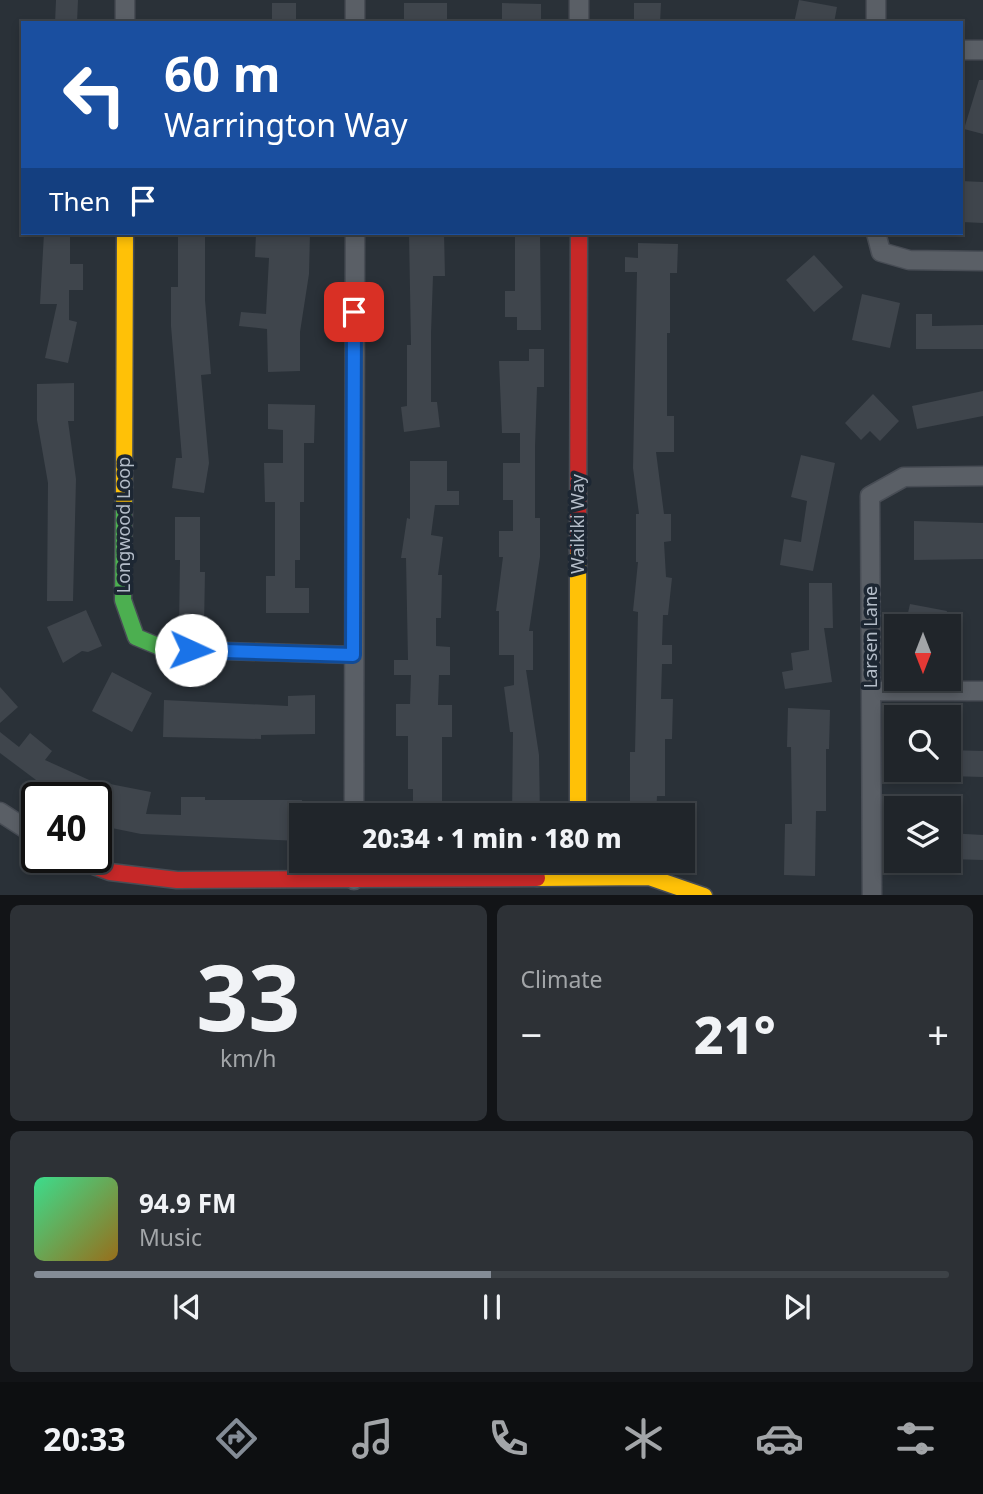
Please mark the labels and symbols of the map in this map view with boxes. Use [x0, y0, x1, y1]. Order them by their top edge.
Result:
pin [324, 282, 384, 342]
street label: Longwood Loop [111, 457, 135, 593]
street label: Waikiki Way [565, 473, 589, 574]
street label: Larsen Lane [858, 586, 882, 688]
position arrow [154, 613, 228, 687]
north arrow [884, 614, 961, 691]
speed limit sign: 40 [21, 782, 112, 873]

